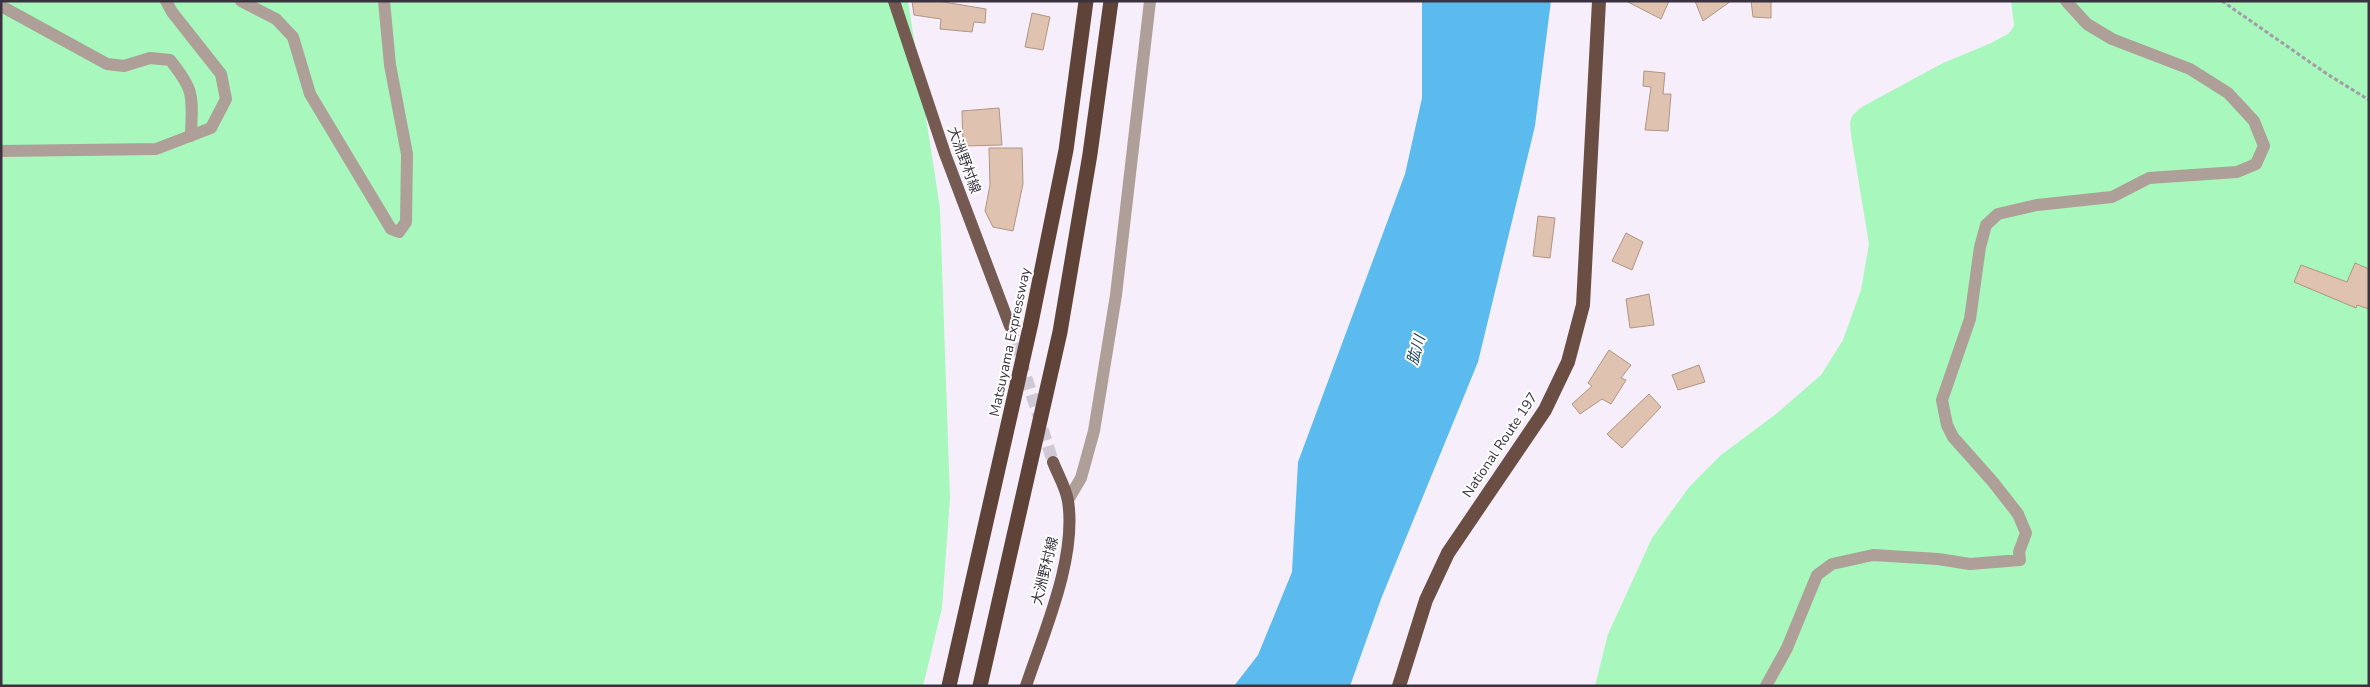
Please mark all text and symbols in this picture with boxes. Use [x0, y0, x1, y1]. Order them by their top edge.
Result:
street label: 大洲野村線 [943, 124, 985, 196]
street label: Matsuyama Expressway [985, 265, 1035, 418]
water label: 肱川 [1402, 331, 1430, 367]
street label: National Route 197 [1458, 389, 1542, 501]
street label: 大洲野村線 [1027, 535, 1063, 607]

